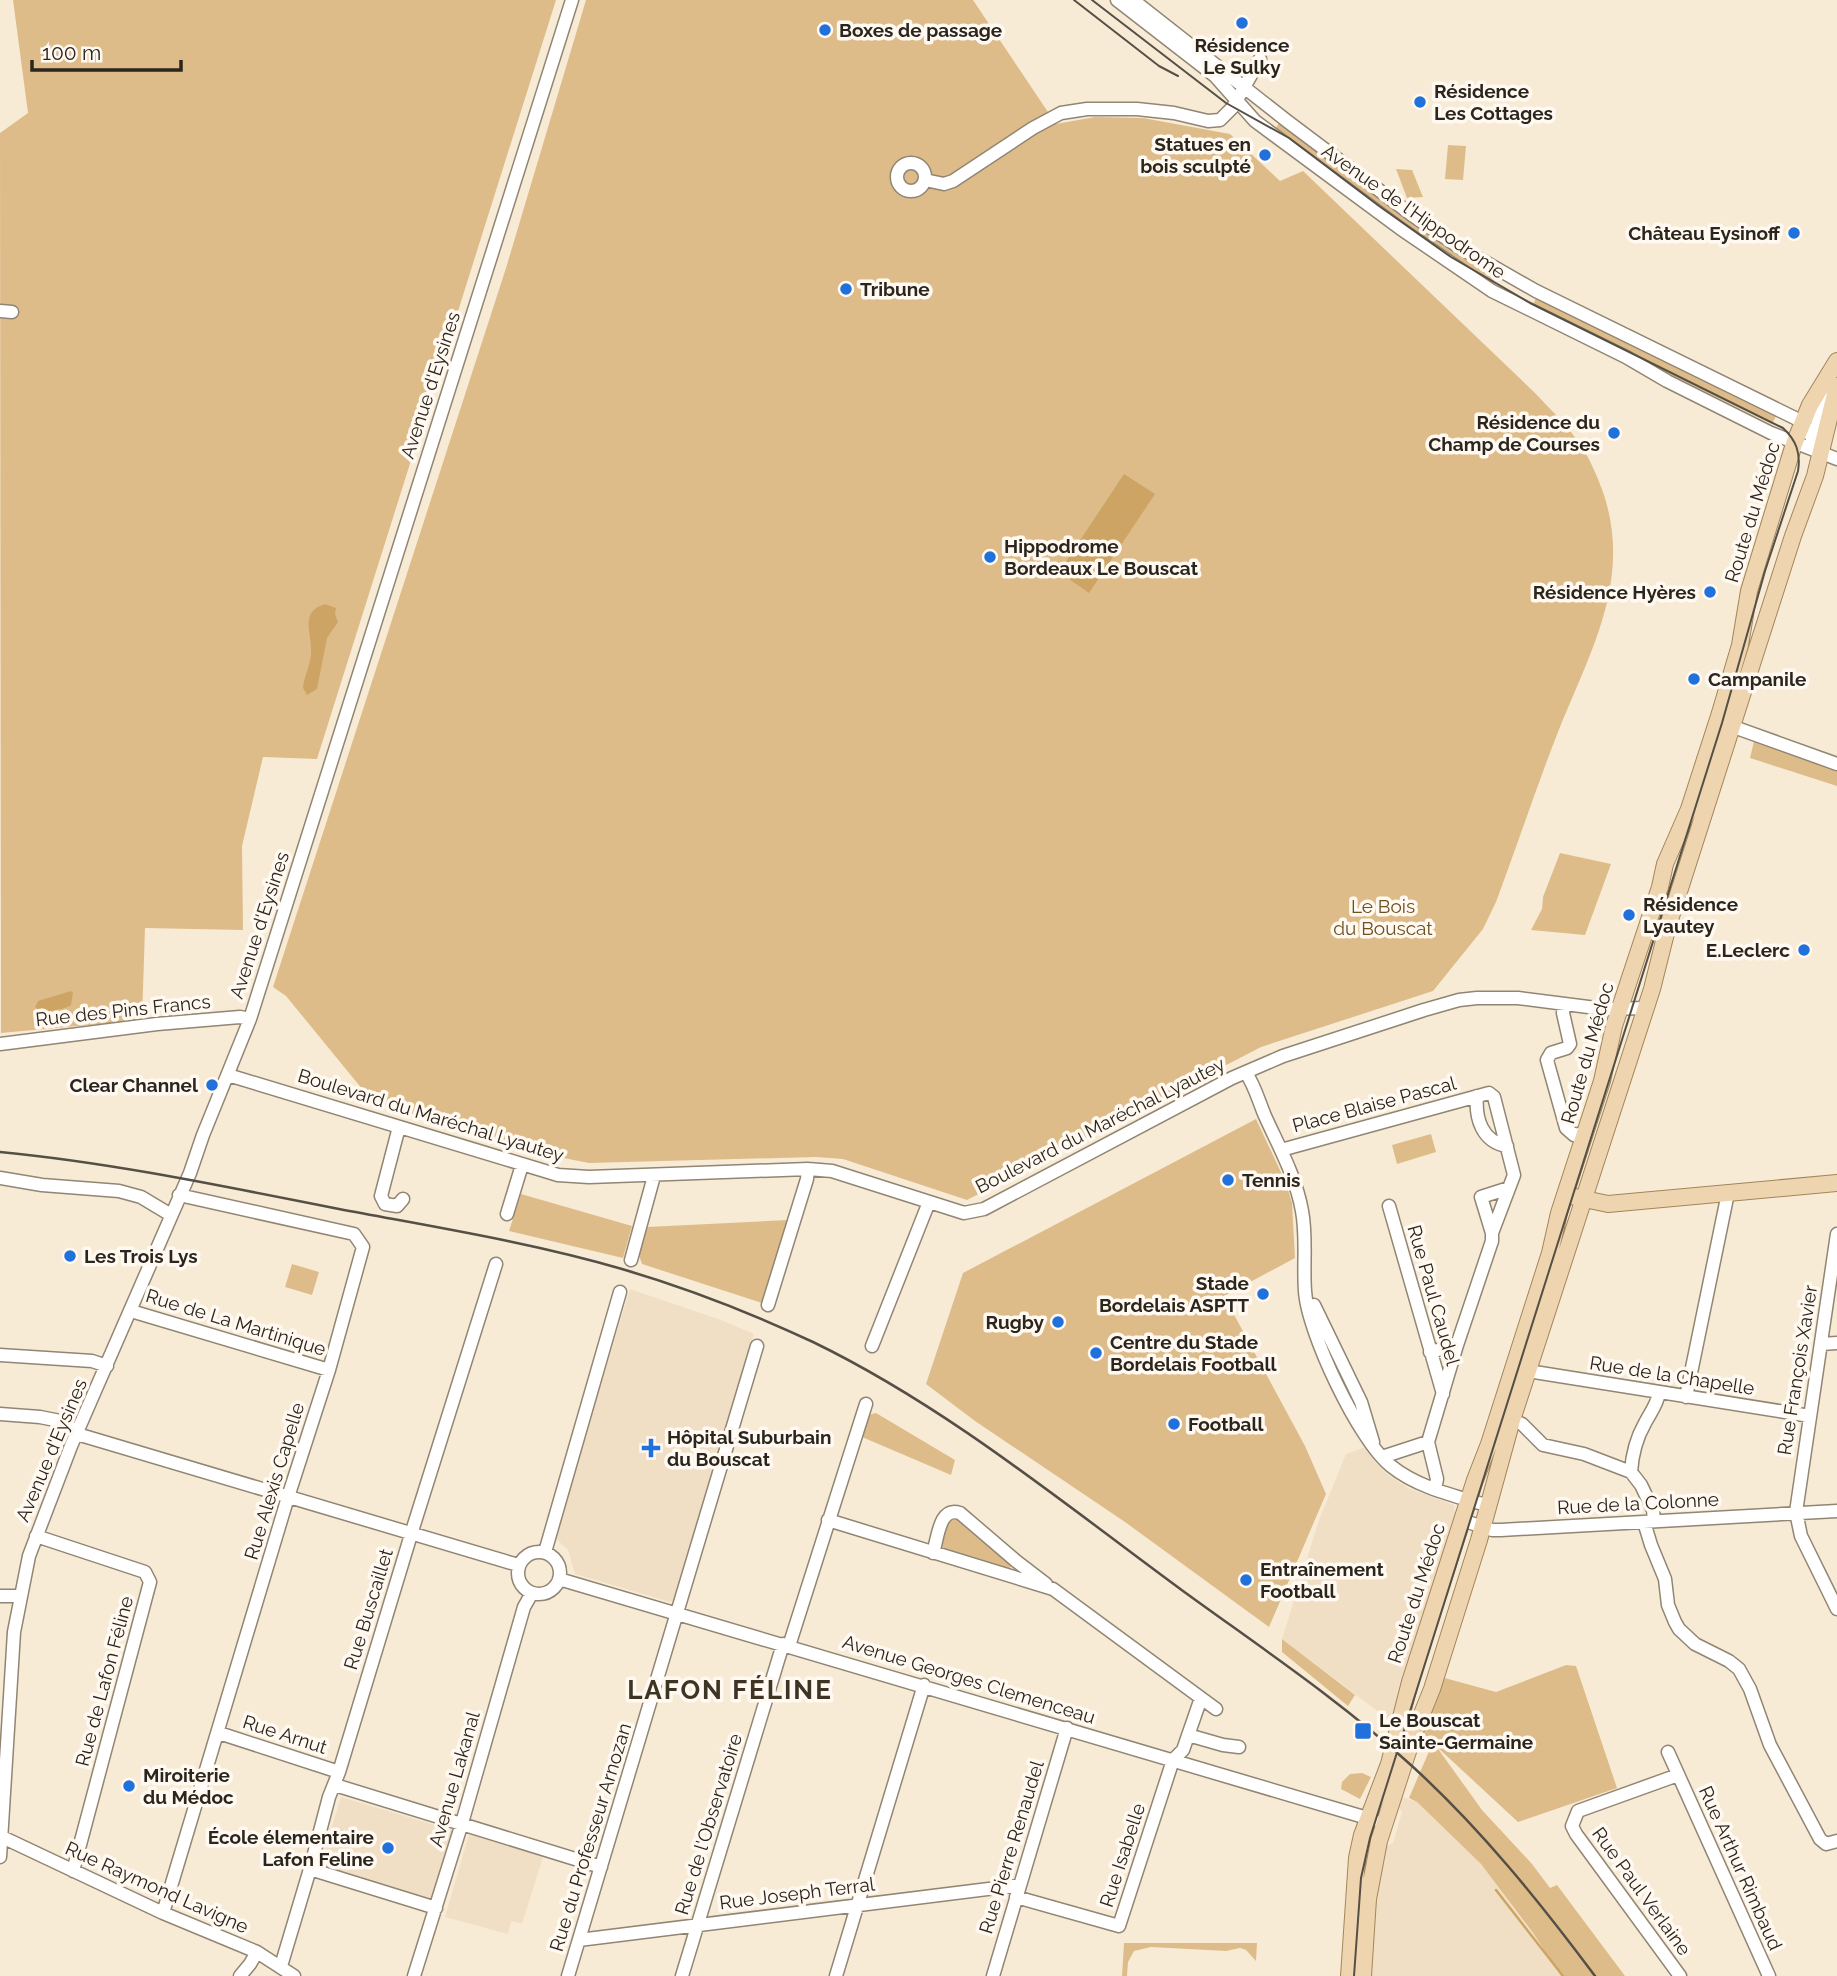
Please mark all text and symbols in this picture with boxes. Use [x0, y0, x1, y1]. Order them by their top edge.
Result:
marker: Résidence Le Sulky [1234, 15, 1250, 31]
place label: Boxes de passage [839, 19, 1002, 41]
marker: Boxes de passage [817, 22, 833, 38]
scale bar [32, 28, 180, 72]
place label: Résidence Le Sulky [1194, 34, 1290, 78]
text: 100 m [42, 40, 101, 65]
place label: Résidence Les Cottages [1434, 80, 1553, 124]
marker: Résidence Les Cottages [1412, 94, 1428, 110]
place label: Statues en bois sculpté [1140, 133, 1251, 177]
street label: Avenue de l'Hippodrome [1318, 139, 1510, 283]
marker: Statues en bois sculpté [1257, 147, 1273, 163]
place label: Château Eysinoff [1628, 222, 1781, 244]
marker: Château Eysinoff [1786, 225, 1802, 241]
place label: Tribune [860, 278, 930, 300]
marker: Tribune [838, 281, 854, 297]
street label: Avenue d'Eysines [396, 309, 464, 461]
place label: Résidence du Champ de Courses [1428, 411, 1600, 455]
marker: Résidence du Champ de Courses [1606, 425, 1622, 441]
street label: Route du Médoc [1720, 439, 1784, 585]
place label: Hippodrome Bordeaux Le Bouscat [1004, 535, 1199, 579]
marker: Hippodrome Bordeaux Le Bouscat [982, 549, 998, 565]
place label: Résidence Hyères [1533, 581, 1696, 603]
marker: Résidence Hyères [1702, 584, 1718, 600]
place label: Campanile [1708, 668, 1806, 690]
marker: Campanile [1686, 671, 1702, 687]
street label: Avenue d'Eysines [225, 849, 293, 1001]
place label: Résidence Lyautey [1643, 893, 1738, 937]
park label: Le Bois du Bouscat [1333, 895, 1433, 939]
marker: Résidence Lyautey [1621, 907, 1637, 923]
place label: E.Leclerc [1706, 939, 1790, 961]
marker: E.Leclerc [1796, 942, 1812, 958]
street label: Route du Médoc [1556, 980, 1618, 1126]
street label: Rue des Pins Francs [34, 990, 212, 1030]
street label: Boulevard du Maréchal Lyautey [972, 1052, 1228, 1198]
street label: Boulevard du Maréchal Lyautey [295, 1064, 567, 1166]
street label: Place Blaise Pascal [1290, 1071, 1459, 1136]
place label: Clear Channel [69, 1074, 199, 1096]
marker: Clear Channel [204, 1077, 220, 1093]
place label: Tennis [1242, 1169, 1300, 1191]
marker: Tennis [1220, 1172, 1236, 1188]
street label: Rue Paul Caudel [1403, 1222, 1465, 1369]
place label: Les Trois Lys [84, 1245, 198, 1267]
marker: Les Trois Lys [62, 1248, 78, 1264]
place label: Stade Bordelais ASPTT [1099, 1272, 1249, 1316]
street label: Rue François Xavier [1773, 1283, 1821, 1457]
street label: Rue de La Martinique [143, 1284, 329, 1360]
marker: Stade Bordelais ASPTT [1255, 1286, 1271, 1302]
place label: Rugby [986, 1311, 1045, 1333]
marker: Rugby [1050, 1314, 1066, 1330]
place label: Centre du Stade Bordelais Football [1110, 1331, 1278, 1375]
marker: Centre du Stade Bordelais Football [1088, 1345, 1104, 1361]
street label: Rue de la Chapelle [1588, 1351, 1756, 1399]
street label: Avenue d'Eysines [11, 1375, 91, 1525]
street label: Rue Alexis Capelle [240, 1400, 308, 1562]
place label: Football [1188, 1413, 1264, 1435]
marker: Football [1166, 1416, 1182, 1432]
place label: Hôpital Suburbain du Bouscat [667, 1426, 831, 1470]
marker: Hôpital Suburbain du Bouscat [641, 1438, 661, 1458]
street label: Rue de la Colonne [1557, 1488, 1719, 1518]
street label: Route du Médoc [1383, 1520, 1449, 1666]
street label: Rue Buscaillet [339, 1545, 397, 1672]
place label: Entraînement Football [1260, 1558, 1384, 1602]
marker: Entraînement Football [1238, 1572, 1254, 1588]
street label: Rue de Lafon Féline [71, 1594, 137, 1768]
street label: Avenue Georges Clemenceau [840, 1630, 1098, 1728]
district label: LAFON FÉLINE [627, 1675, 833, 1705]
street label: Avenue Lakanal [424, 1708, 484, 1849]
place label: Le Bouscat Sainte-Germaine [1379, 1709, 1533, 1753]
street label: Rue Arnut [240, 1710, 330, 1758]
street label: Rue du Professeur Arnozan [545, 1720, 635, 1954]
marker: Le Bouscat Sainte-Germaine [1353, 1721, 1373, 1741]
street label: Rue de l'Observatoire [670, 1731, 746, 1917]
street label: Rue Pierre Renaudel [974, 1757, 1048, 1936]
place label: Miroiterie du Médoc [143, 1764, 234, 1808]
marker: Miroiterie du Médoc [121, 1778, 137, 1794]
street label: Rue Arthur Rimbaud [1695, 1783, 1787, 1953]
street label: Rue Isabelle [1095, 1800, 1149, 1910]
street label: Rue Paul Verlaine [1588, 1823, 1696, 1959]
place label: École élementaire Lafon Feline [208, 1826, 374, 1870]
street label: Rue Raymond Lavigne [62, 1837, 252, 1937]
marker: École élementaire Lafon Feline [380, 1840, 396, 1856]
street label: Rue Joseph Terral [718, 1872, 877, 1913]

